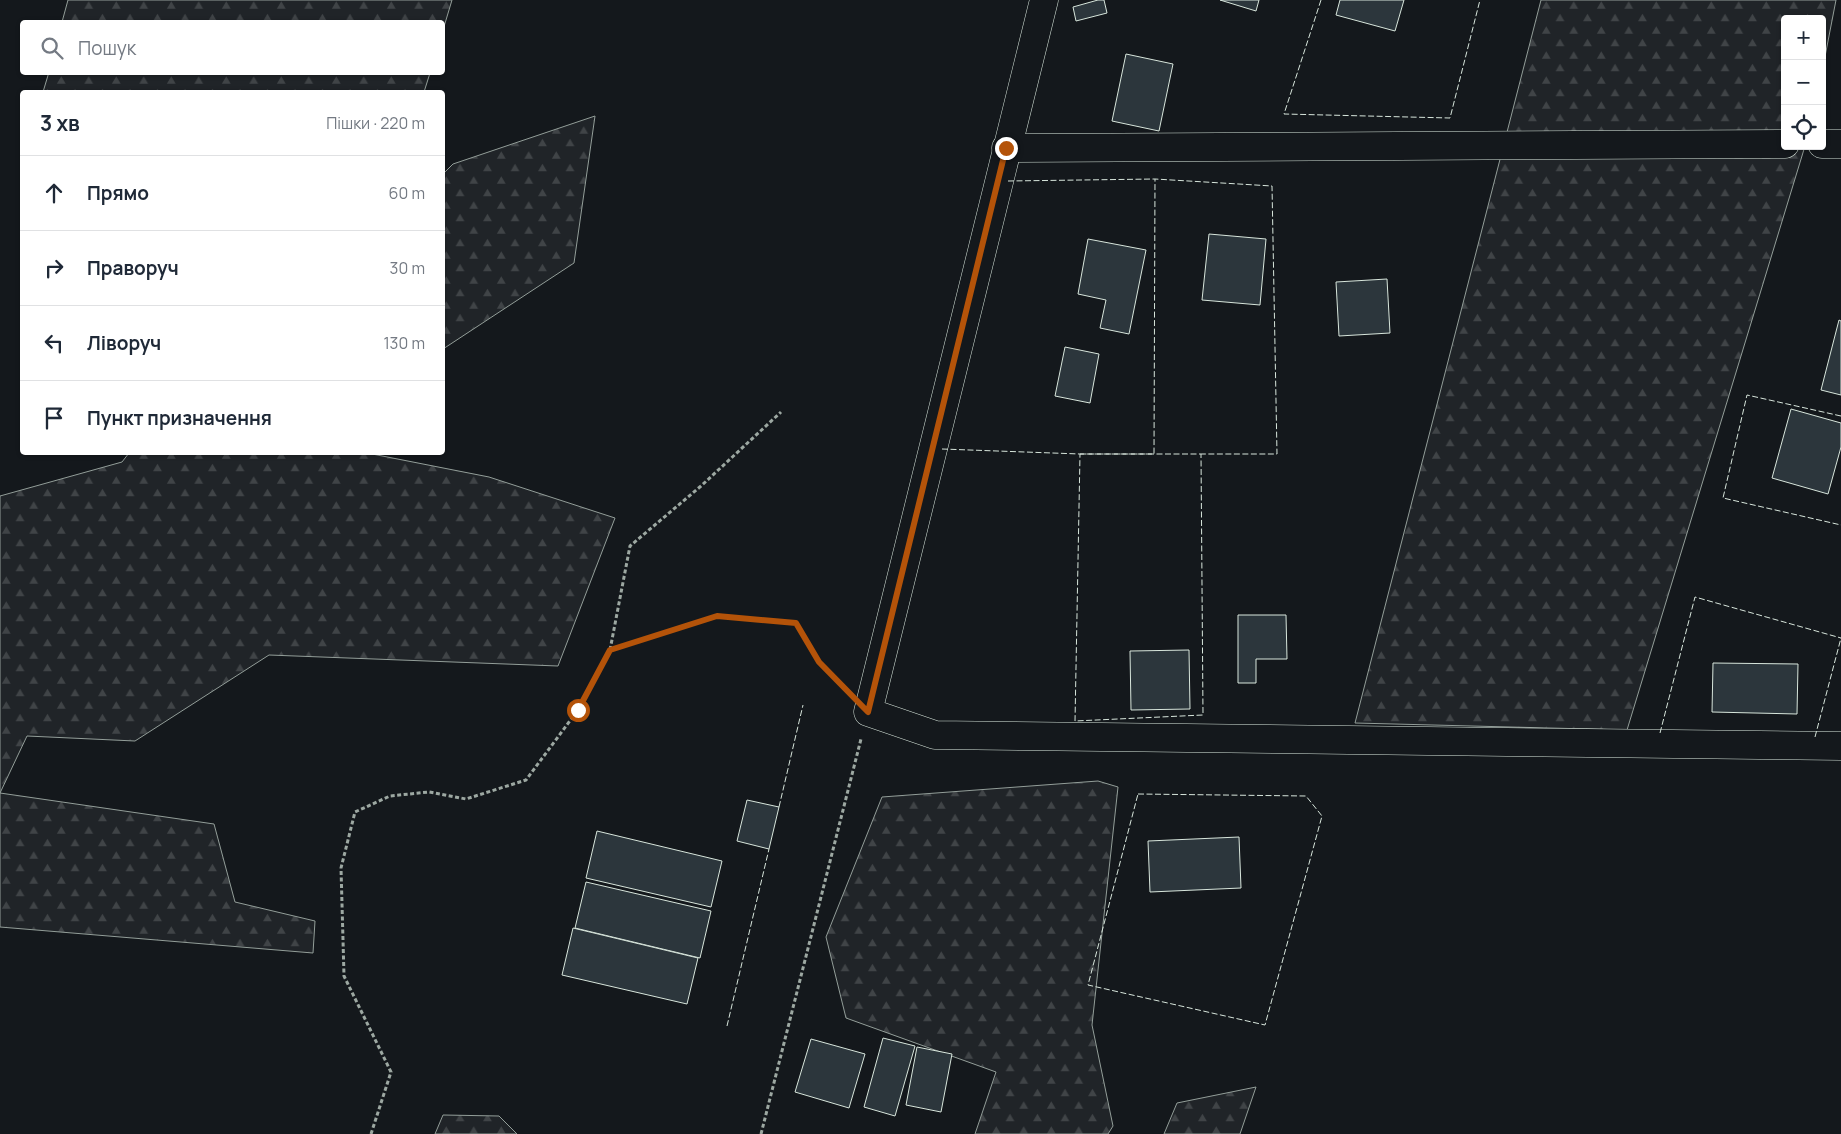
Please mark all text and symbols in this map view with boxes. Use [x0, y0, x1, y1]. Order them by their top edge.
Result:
map controls [1781, 15, 1826, 150]
button: + [1781, 15, 1826, 60]
search box [20, 20, 445, 75]
icon: search [38, 34, 66, 62]
text: Пошук [78, 35, 136, 61]
button: − [1781, 60, 1826, 105]
button: locate [1781, 105, 1826, 150]
text: 3 хв [40, 109, 80, 137]
text: Пішки · 220 m [326, 112, 425, 134]
route end [995, 137, 1018, 160]
icon: ahead [40, 179, 68, 207]
text: Прямо [87, 180, 149, 206]
text: 60 m [389, 182, 425, 204]
icon: right [40, 254, 68, 282]
text: Праворуч [87, 255, 179, 281]
text: 30 m [390, 257, 425, 279]
icon: left [40, 329, 68, 357]
text: Ліворуч [87, 330, 161, 356]
text: 130 m [383, 332, 425, 354]
icon: arrive [40, 404, 68, 432]
text: Пункт призначення [87, 405, 272, 431]
route start [567, 699, 590, 722]

